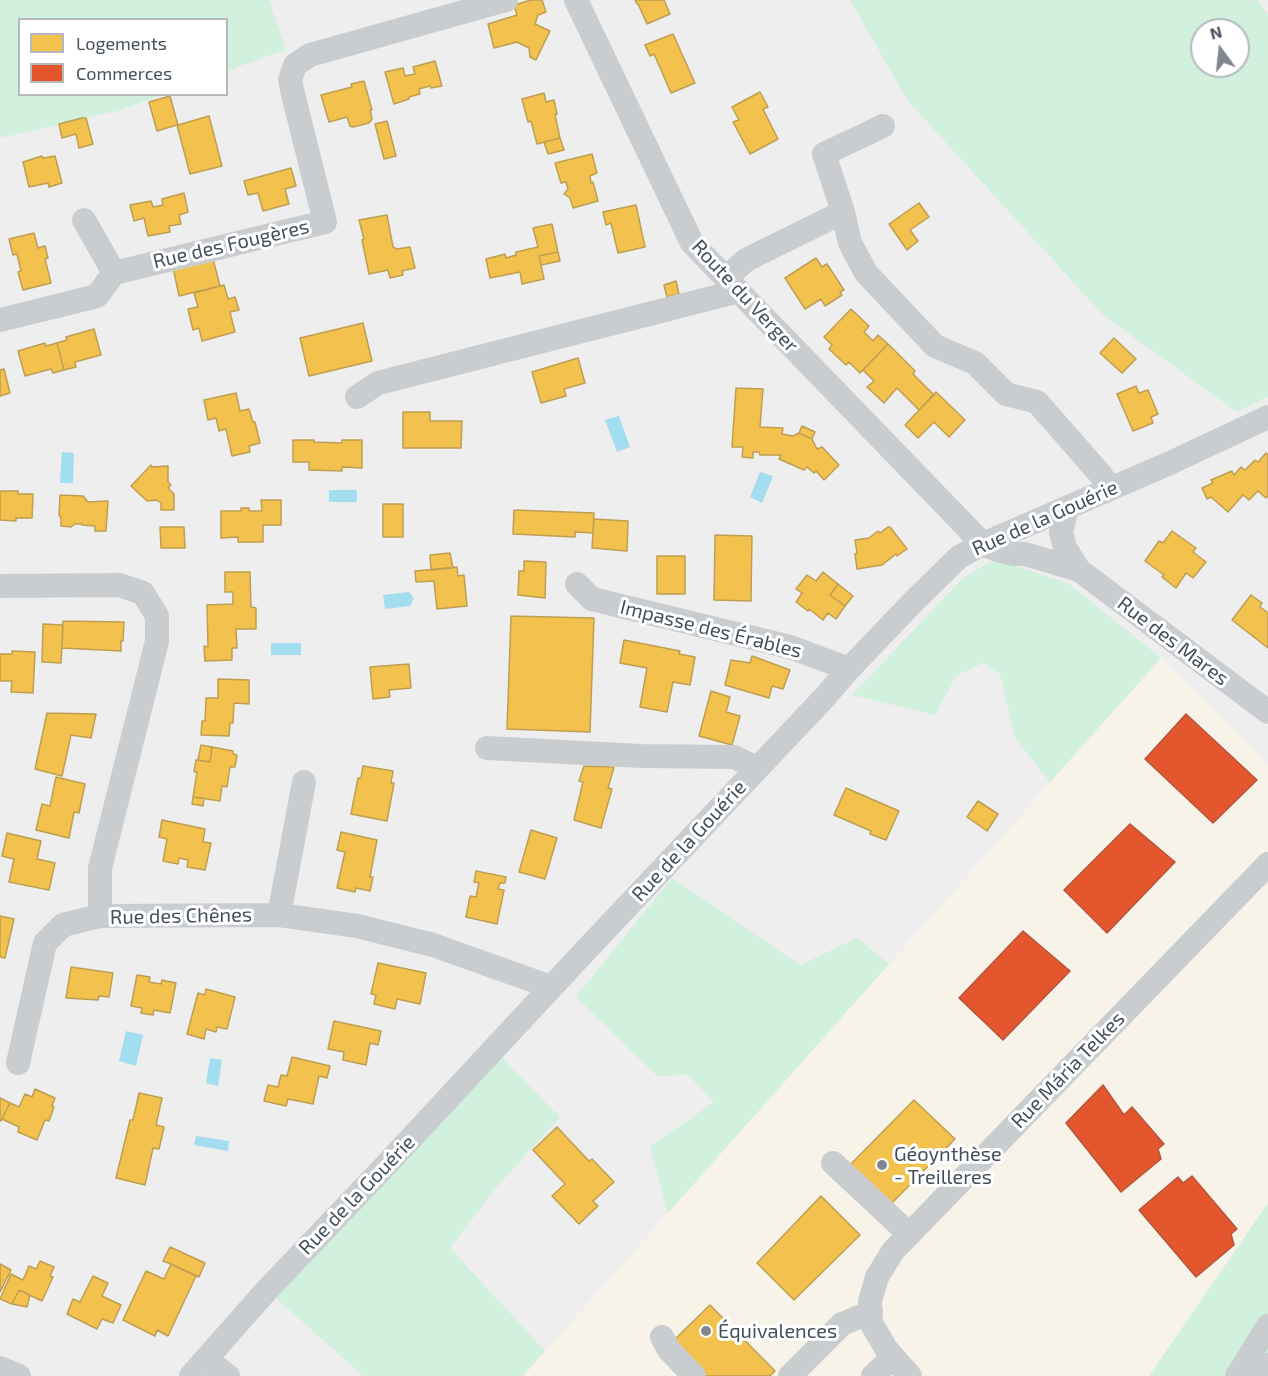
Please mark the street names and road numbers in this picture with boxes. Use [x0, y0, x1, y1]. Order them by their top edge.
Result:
street label: Rue des Fougères [151, 214, 311, 274]
street label: Route du Verger [687, 235, 803, 357]
street label: Rue de la Gouérie [969, 475, 1121, 561]
street label: Rue des Mares [1113, 591, 1233, 691]
street label: Impasse des Érables [618, 595, 804, 663]
street label: Rue de la Gouérie [627, 775, 751, 907]
street label: Rue des Chênes [110, 903, 252, 929]
street label: Rue Mária Telkes [1006, 1007, 1130, 1133]
street label: Rue de la Gouérie [294, 1130, 420, 1260]

